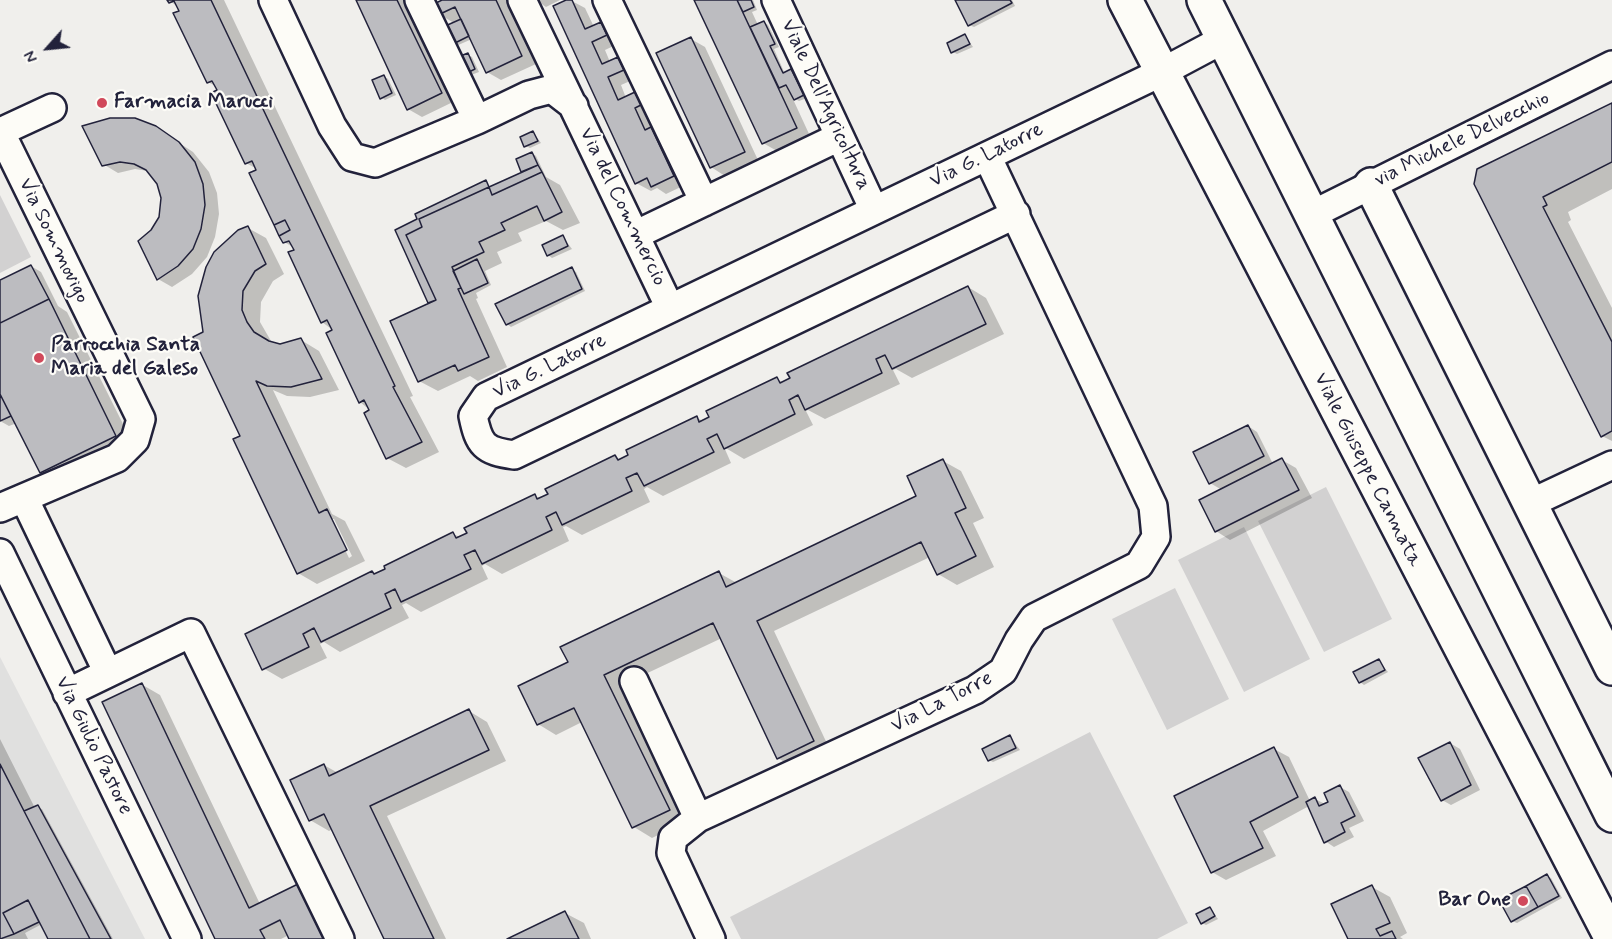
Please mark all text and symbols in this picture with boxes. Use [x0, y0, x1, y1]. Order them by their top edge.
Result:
street label: Viale Dell'Agricoltura [774, 16, 876, 194]
north arrow [18, 18, 78, 78]
text: N [20, 47, 43, 66]
street label: via Michele Delvecchio [1370, 86, 1554, 194]
place label: Farmacia Marucci [114, 90, 273, 116]
marker: Farmacia Marucci [95, 96, 109, 110]
street label: Via G. Latorre [926, 118, 1048, 194]
street label: Via del Commercio [573, 124, 671, 290]
street label: Via Sommovigo [12, 174, 94, 308]
street label: Via G. Latorre [489, 329, 611, 405]
place label: Parrocchia Santa Maria del Galeso [51, 333, 200, 383]
marker: Parrocchia Santa Maria del Galeso [32, 351, 46, 365]
street label: Viale Giuseppe Cannata [1307, 369, 1427, 571]
street label: Via La Torre [887, 667, 997, 739]
street label: Via Giulio Pastore [49, 673, 137, 819]
place label: Bar One [1438, 888, 1511, 914]
marker: Bar One [1516, 894, 1530, 908]

